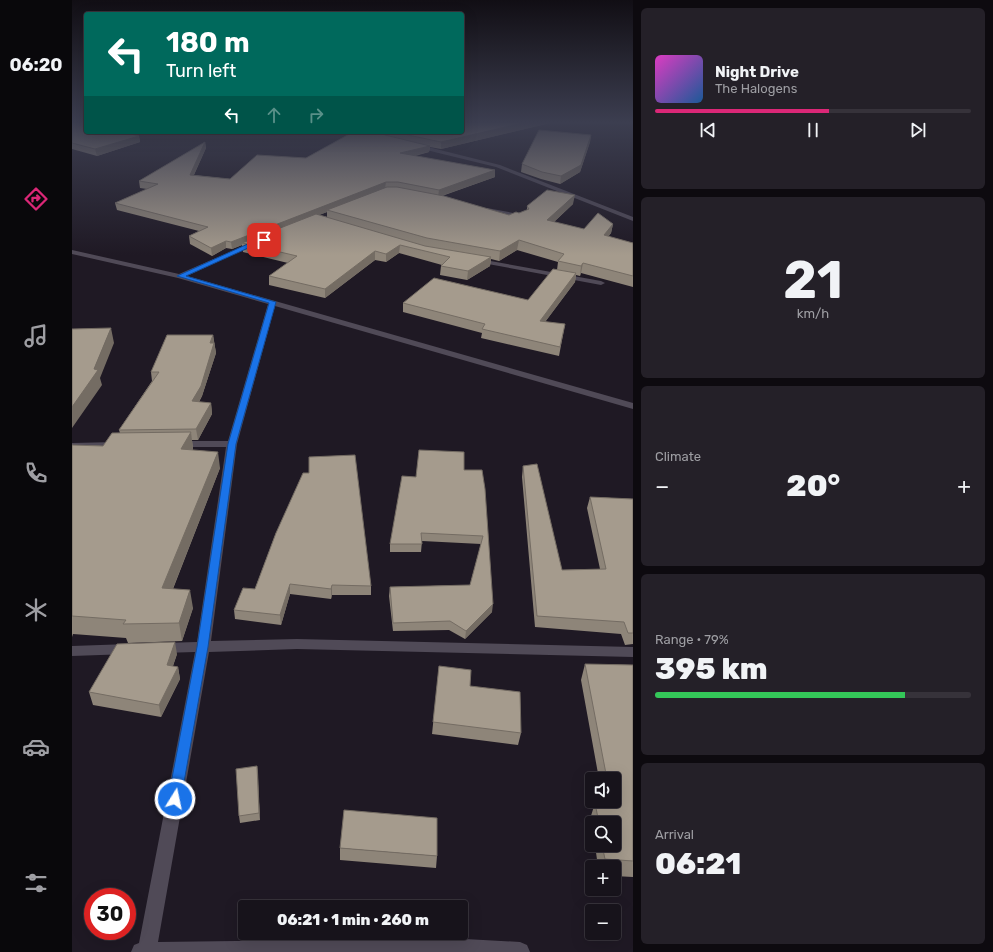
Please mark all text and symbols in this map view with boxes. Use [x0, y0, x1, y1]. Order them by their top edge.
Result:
text: 180 m [166, 26, 250, 59]
icon: left [100, 28, 152, 80]
text: 06:20 [9, 54, 63, 76]
text: Turn left [166, 60, 236, 82]
text: Night Drive [715, 63, 799, 81]
text: The Halogens [715, 81, 797, 96]
icon: left [221, 104, 243, 126]
icon: ahead [263, 104, 285, 126]
icon: right [305, 104, 327, 126]
icon: previous [697, 119, 719, 141]
icon: pause [802, 119, 824, 141]
icon: next [907, 119, 929, 141]
icon: directions [22, 185, 50, 213]
pin [247, 223, 281, 257]
icon: arrive [253, 229, 275, 251]
text: 21 [783, 249, 843, 311]
text: km/h [797, 306, 829, 321]
icon: music [22, 322, 50, 350]
text: Climate [655, 449, 701, 464]
icon: phone [22, 459, 50, 487]
text: 20° [786, 468, 840, 504]
text: − [655, 473, 669, 500]
text: + [957, 473, 971, 500]
icon: climate [22, 596, 50, 624]
text: Range · 79% [655, 632, 729, 647]
text: 395 km [655, 651, 768, 687]
icon: car [22, 733, 50, 761]
map controls [585, 772, 621, 940]
button: sound [585, 772, 621, 808]
position arrow [154, 778, 196, 820]
button: search [585, 816, 621, 852]
text: Arrival [655, 827, 694, 842]
text: 06:21 [655, 846, 741, 882]
button: + [585, 860, 621, 896]
icon: filters [22, 869, 50, 897]
speed limit sign: 30 [84, 888, 136, 940]
button: − [585, 904, 621, 940]
text: 06:21 · 1 min · 260 m [277, 911, 429, 929]

